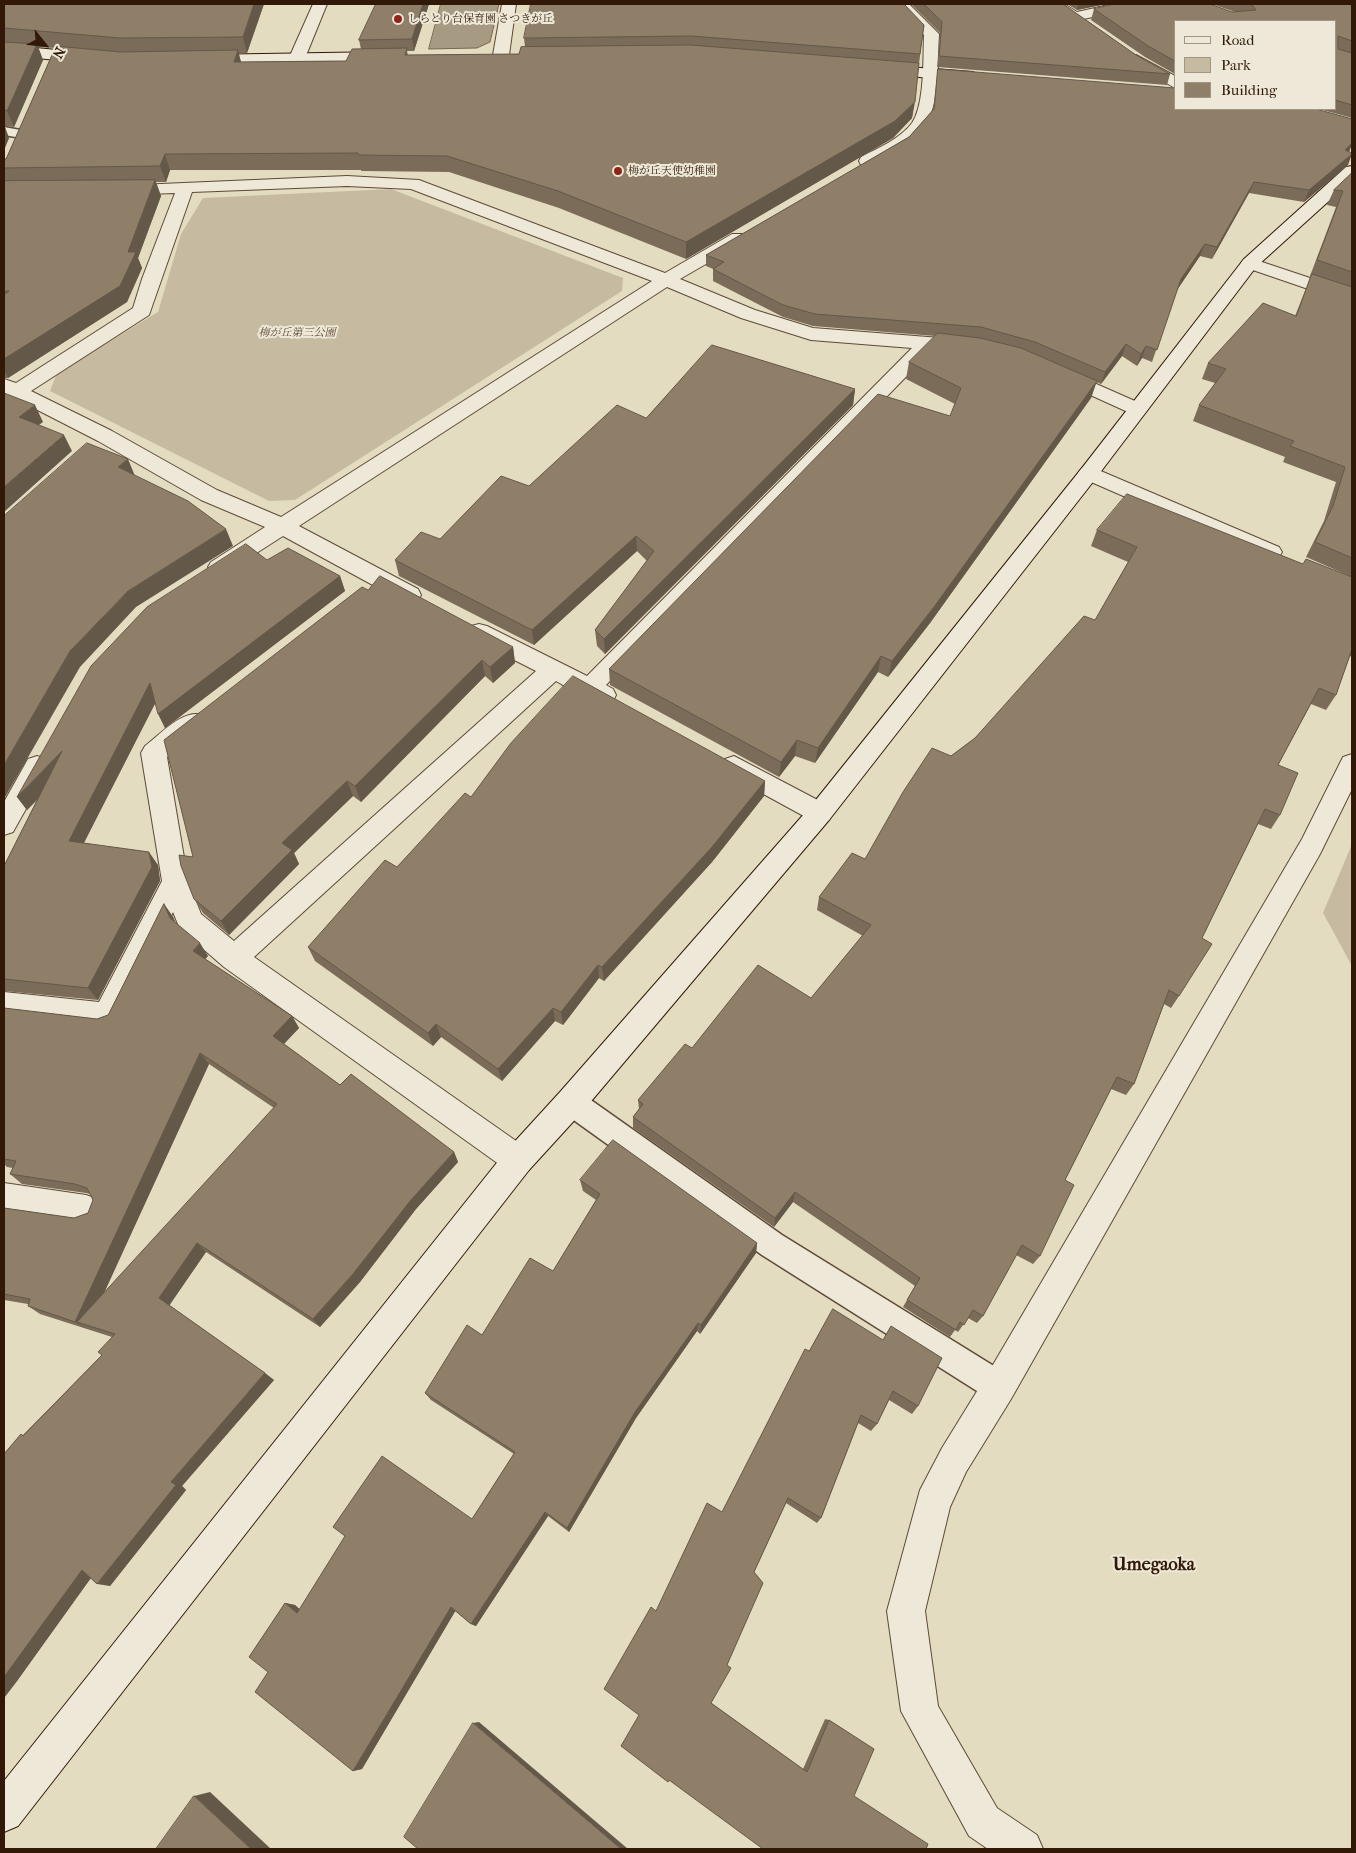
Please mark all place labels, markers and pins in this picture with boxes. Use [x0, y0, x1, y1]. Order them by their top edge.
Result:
place label: しらとり台保育園 さつきが丘 [408, 12, 553, 26]
marker: しらとり台保育園 さつきが丘 [392, 13, 404, 25]
place label: 梅が丘天使幼稚園 [628, 164, 716, 178]
marker: 梅が丘天使幼稚園 [612, 165, 624, 177]

